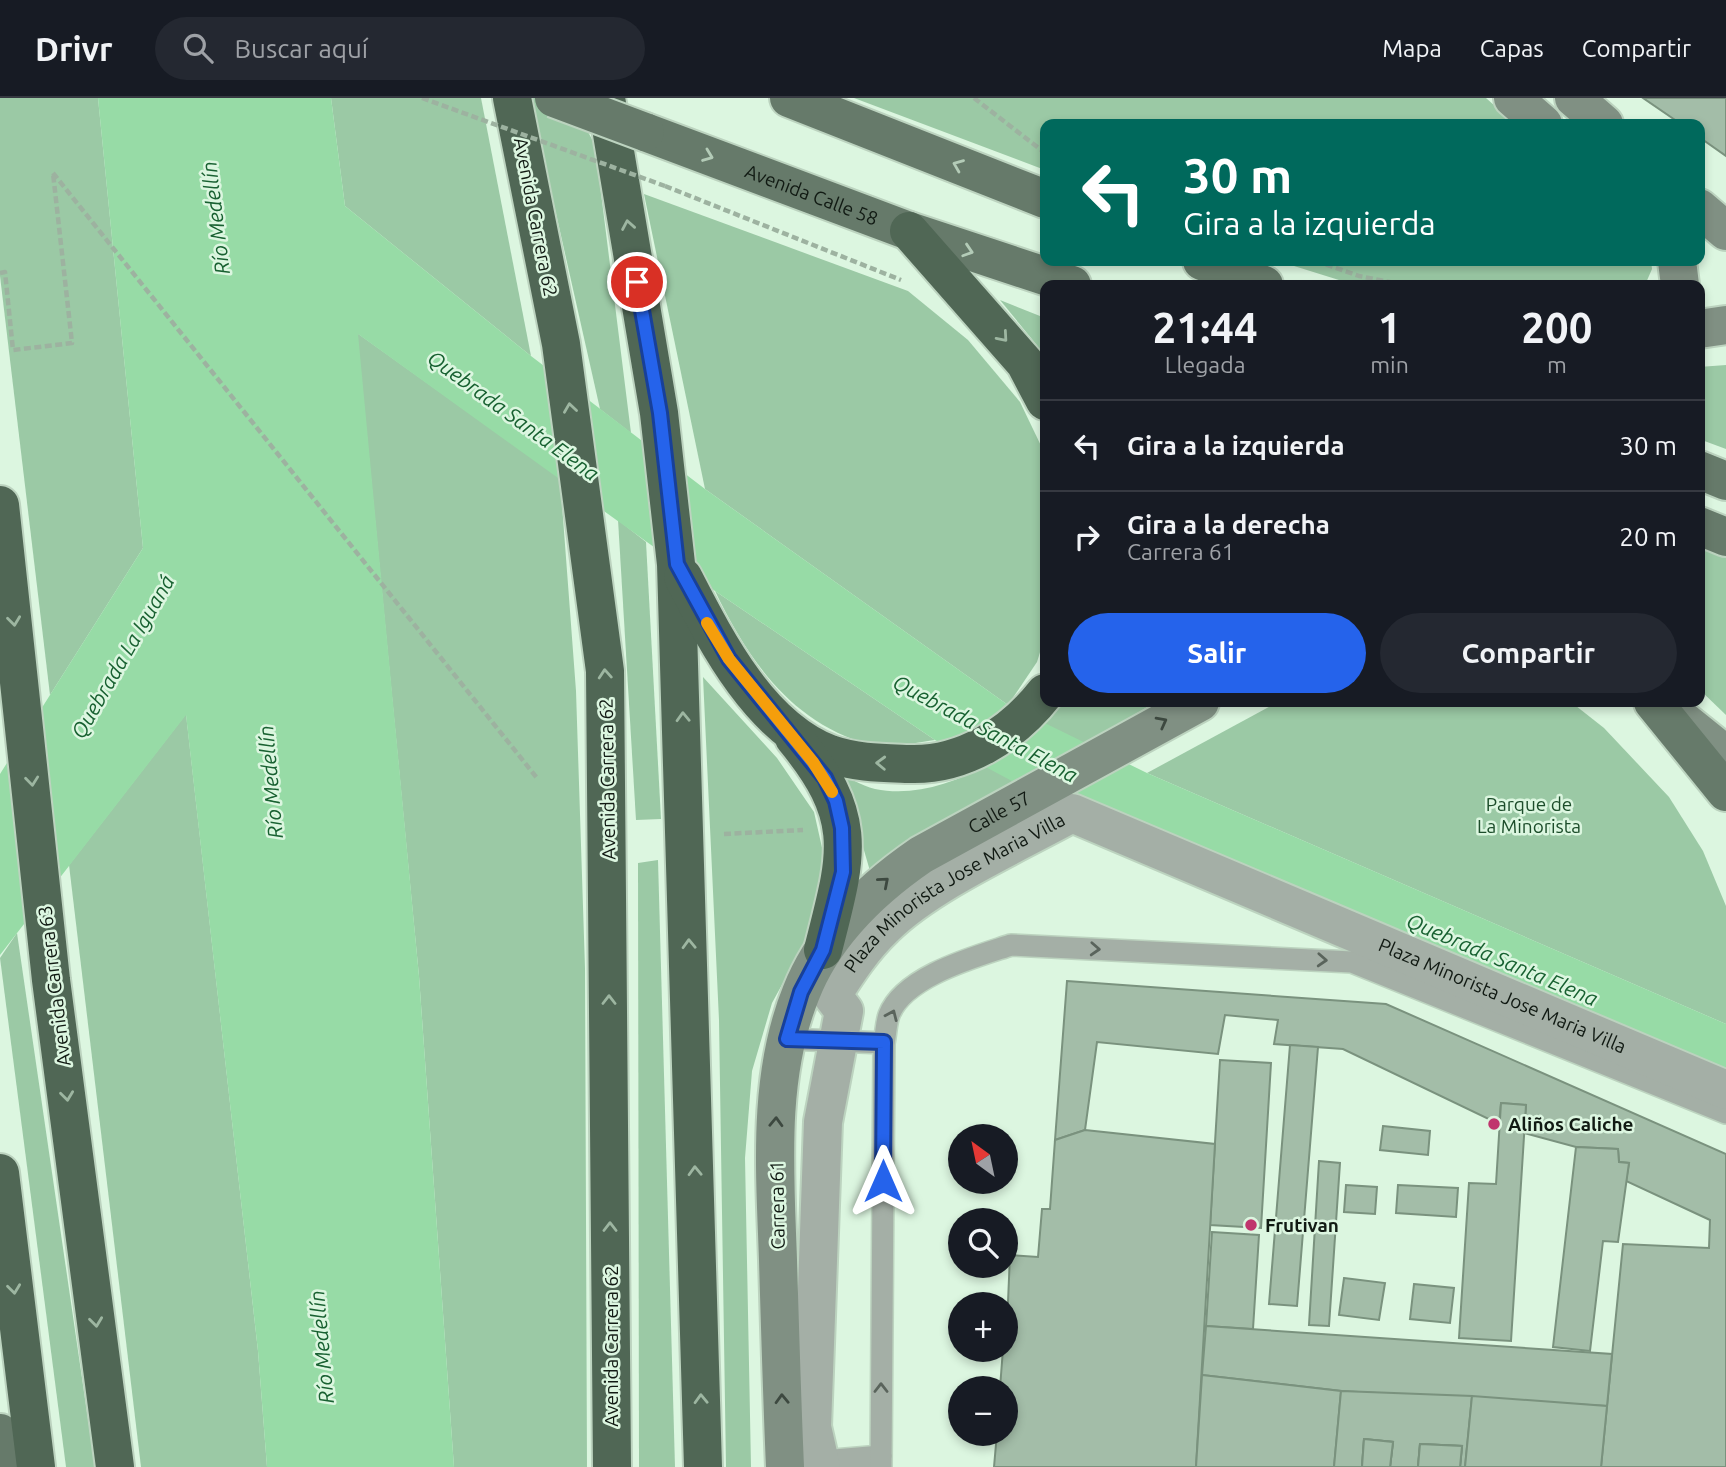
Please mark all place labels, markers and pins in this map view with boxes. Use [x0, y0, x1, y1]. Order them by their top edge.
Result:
pin [607, 252, 667, 312]
place label: Aliños Caliche [1508, 1113, 1634, 1135]
marker: Aliños Caliche [1486, 1116, 1502, 1132]
place label: Frutivan [1265, 1214, 1339, 1236]
marker: Frutivan [1243, 1217, 1259, 1233]

